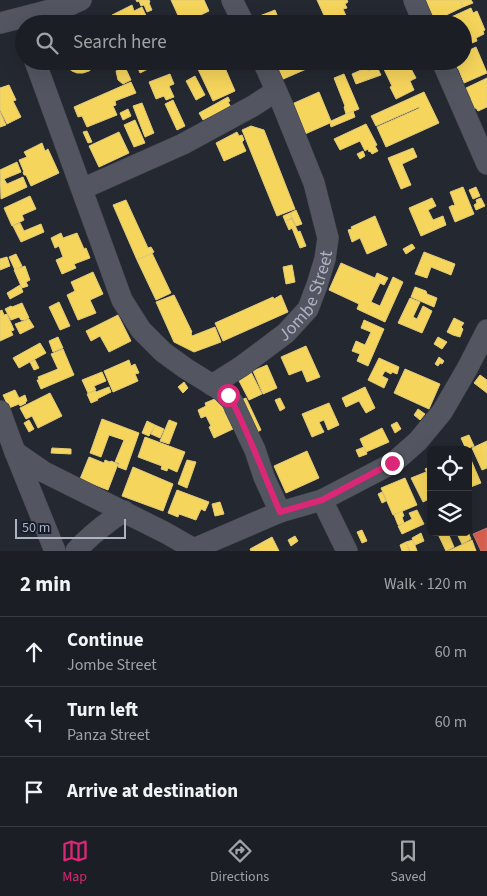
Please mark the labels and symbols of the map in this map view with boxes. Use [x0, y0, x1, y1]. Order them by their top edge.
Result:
street label: Jombe Street [273, 249, 339, 347]
route start [217, 384, 240, 407]
route end [381, 452, 404, 475]
scale bar [15, 516, 126, 539]

